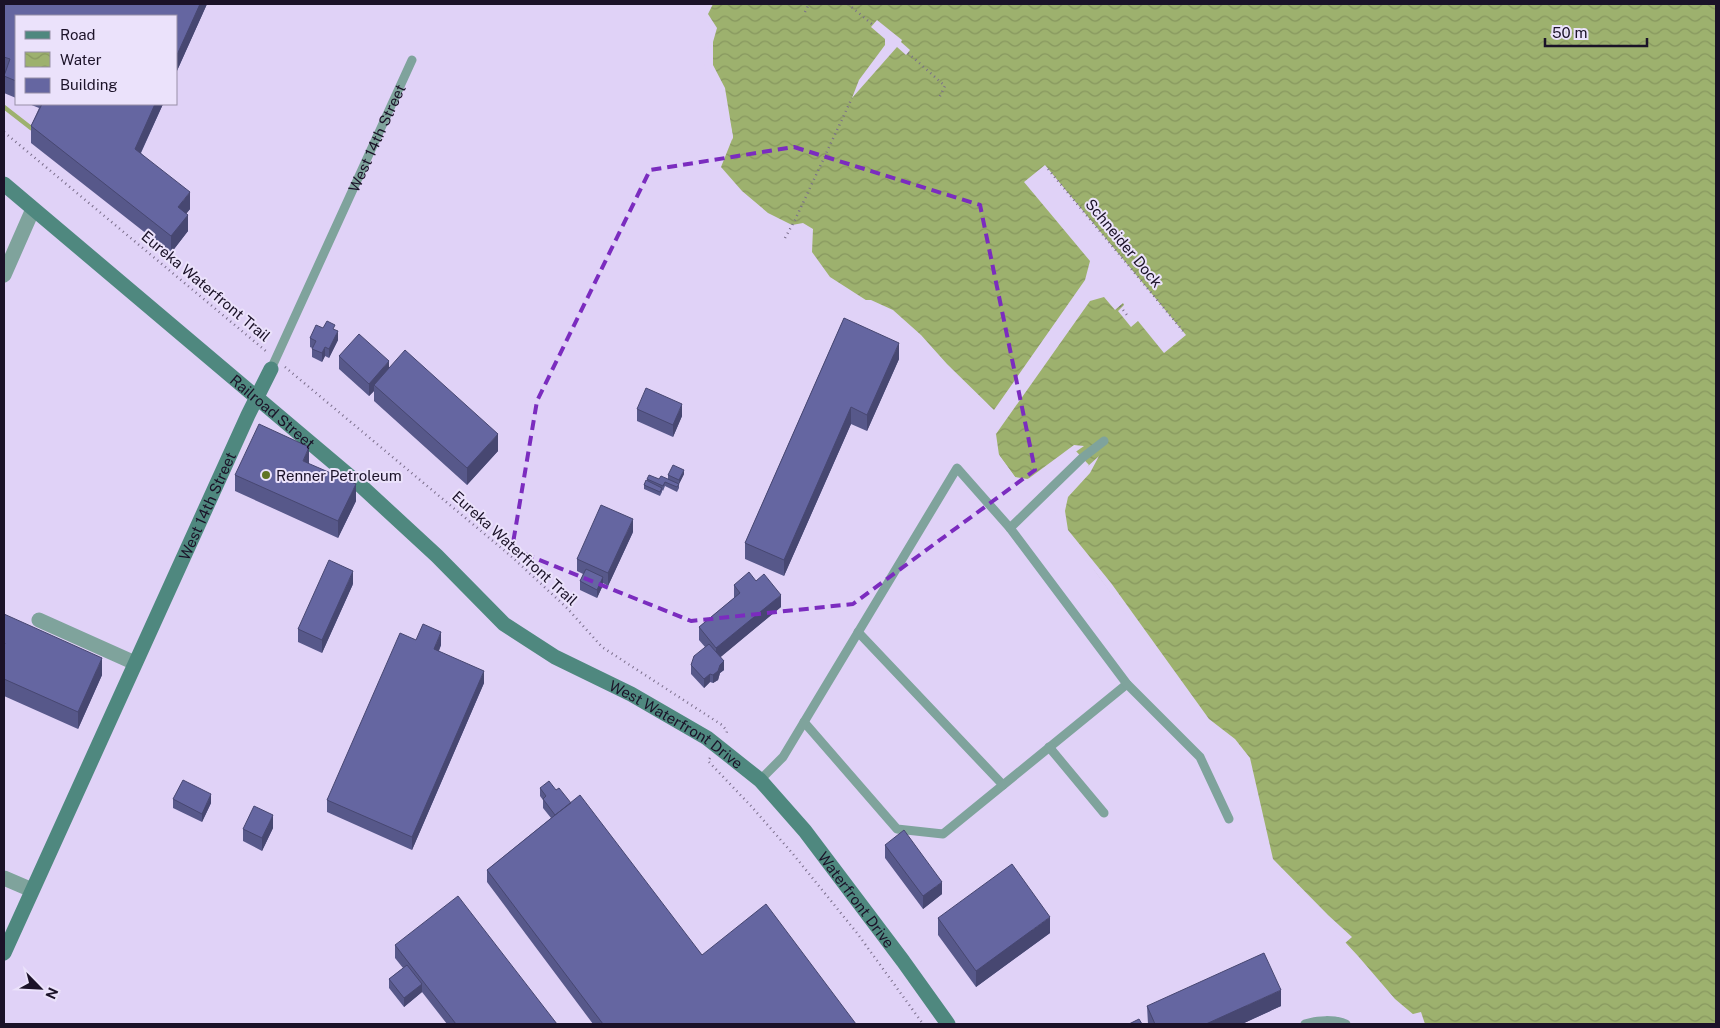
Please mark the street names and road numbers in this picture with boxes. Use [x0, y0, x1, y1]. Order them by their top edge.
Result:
street label: West 14th Street [345, 81, 408, 194]
street label: Schneider Dock [1082, 195, 1166, 291]
street label: Eureka Waterfront Trail [138, 227, 274, 345]
street label: Railroad Street [227, 371, 319, 452]
street label: West 14th Street [175, 449, 239, 562]
street label: Eureka Waterfront Trail [449, 487, 581, 609]
street label: West Waterfront Drive [607, 676, 747, 772]
street label: Waterfront Drive [815, 848, 898, 951]

